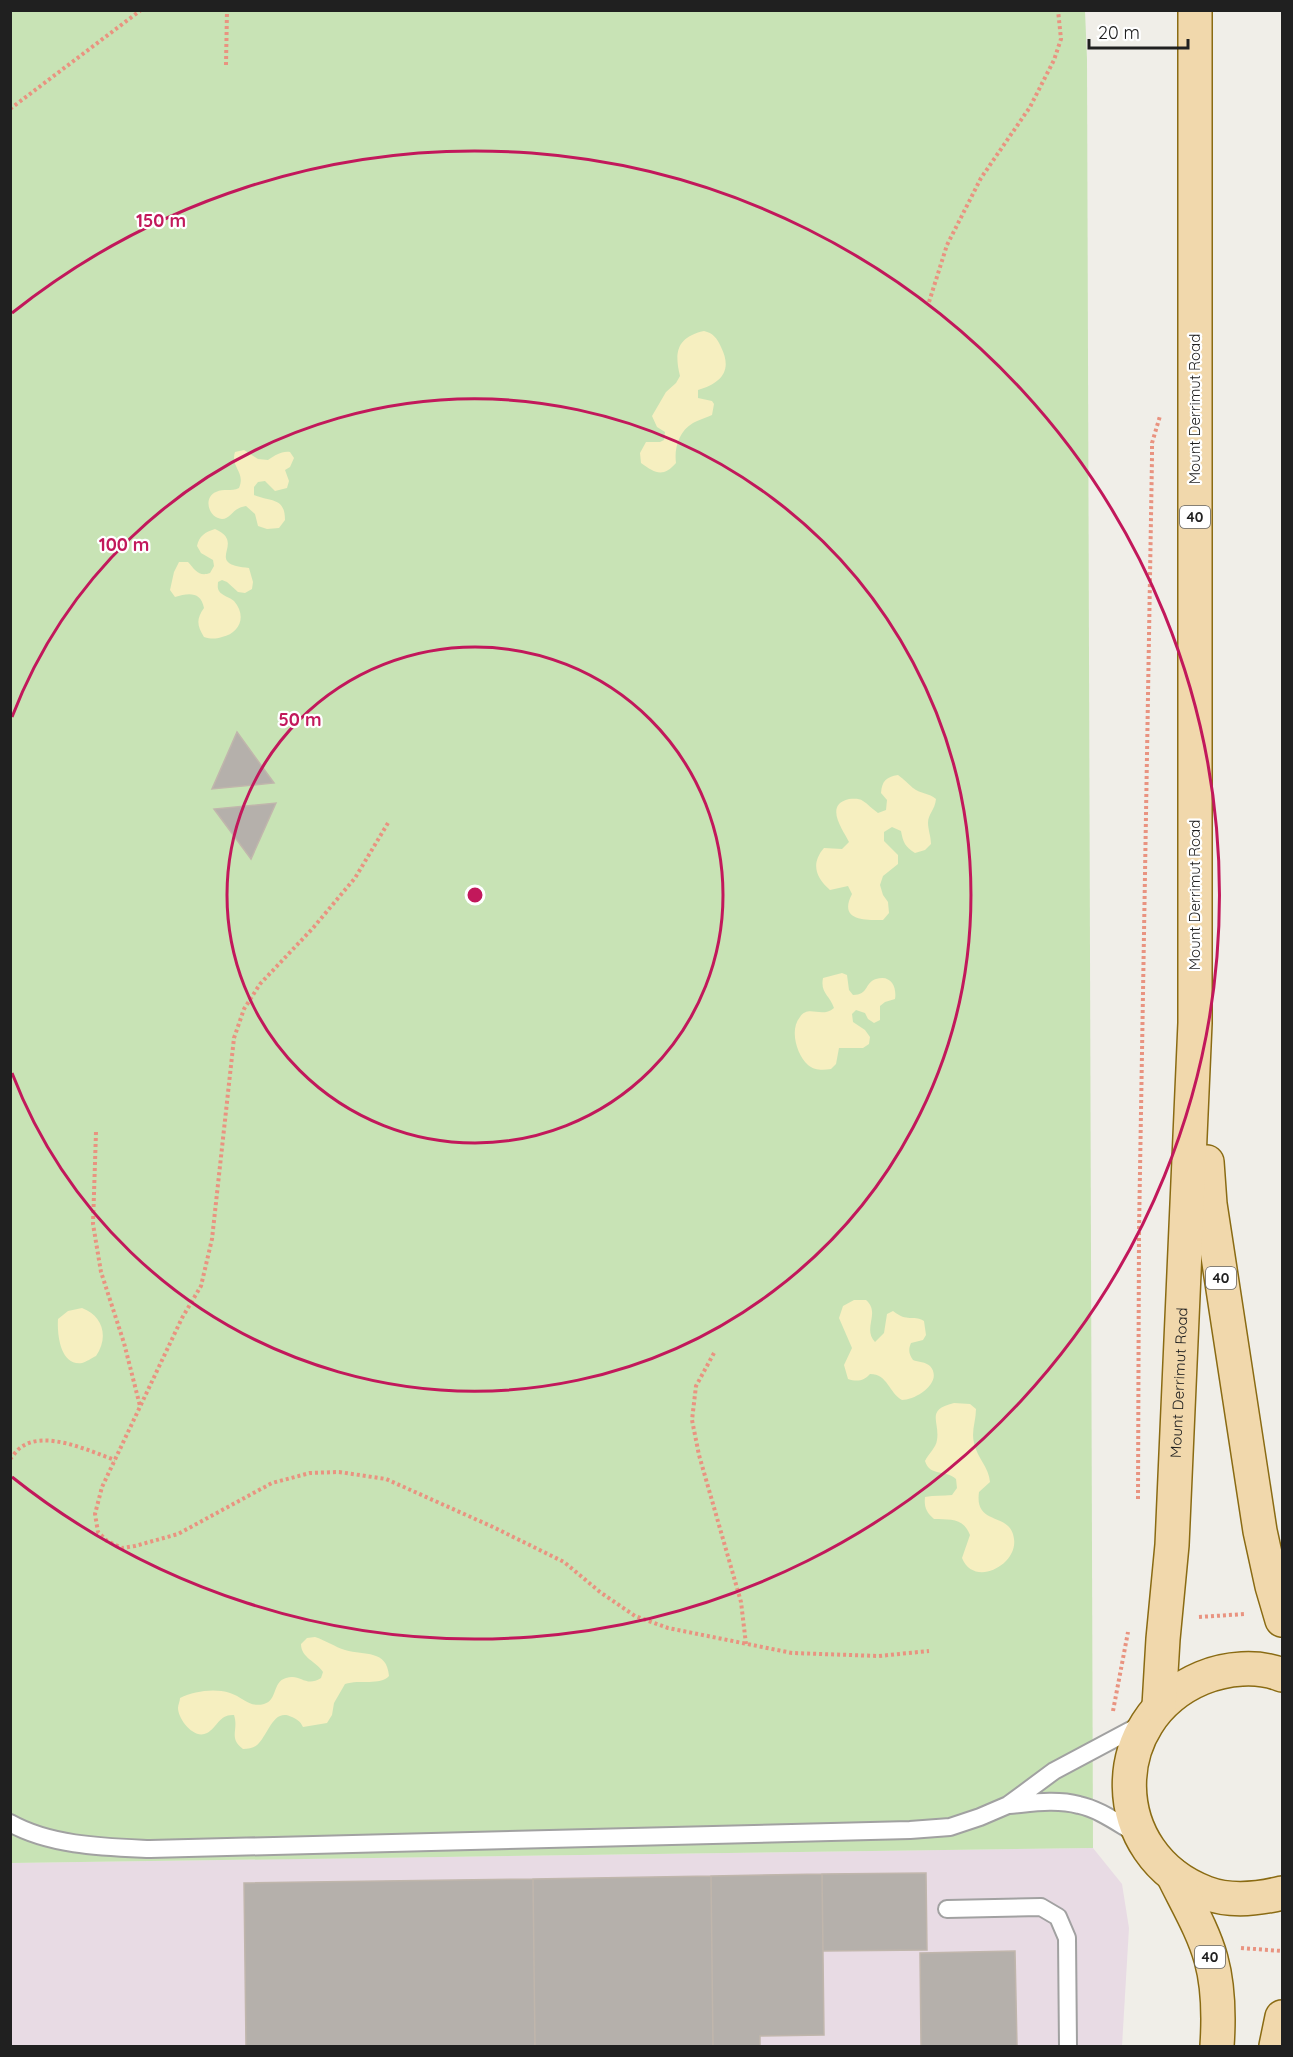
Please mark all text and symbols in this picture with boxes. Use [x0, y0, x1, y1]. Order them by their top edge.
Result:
scale bar [1089, 12, 1188, 50]
text: 20 m [1098, 21, 1140, 44]
text: 150 m [136, 209, 186, 232]
street label: Mount Derrimut Road [1185, 334, 1204, 484]
road number: 40 [1180, 506, 1210, 528]
text: 100 m [99, 533, 149, 556]
text: 50 m [278, 708, 322, 731]
street label: Mount Derrimut Road [1185, 820, 1204, 970]
centre of rings [465, 885, 485, 905]
road number: 40 [1206, 1267, 1236, 1289]
street label: Mount Derrimut Road [1166, 1307, 1191, 1458]
road number: 40 [1195, 1946, 1225, 1968]

